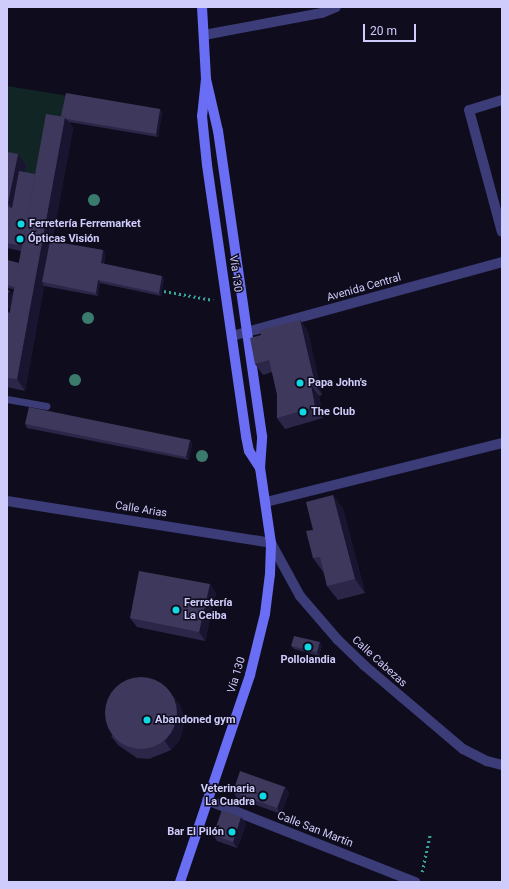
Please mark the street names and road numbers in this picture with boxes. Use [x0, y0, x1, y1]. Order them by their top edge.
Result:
street label: Vía 130 [226, 255, 244, 293]
street label: Avenida Central [325, 271, 403, 305]
street label: Calle Arias [114, 499, 168, 521]
street label: Calle Cabezas [349, 634, 409, 690]
street label: Vía 130 [225, 655, 249, 695]
street label: Calle San Martín [275, 809, 355, 851]

